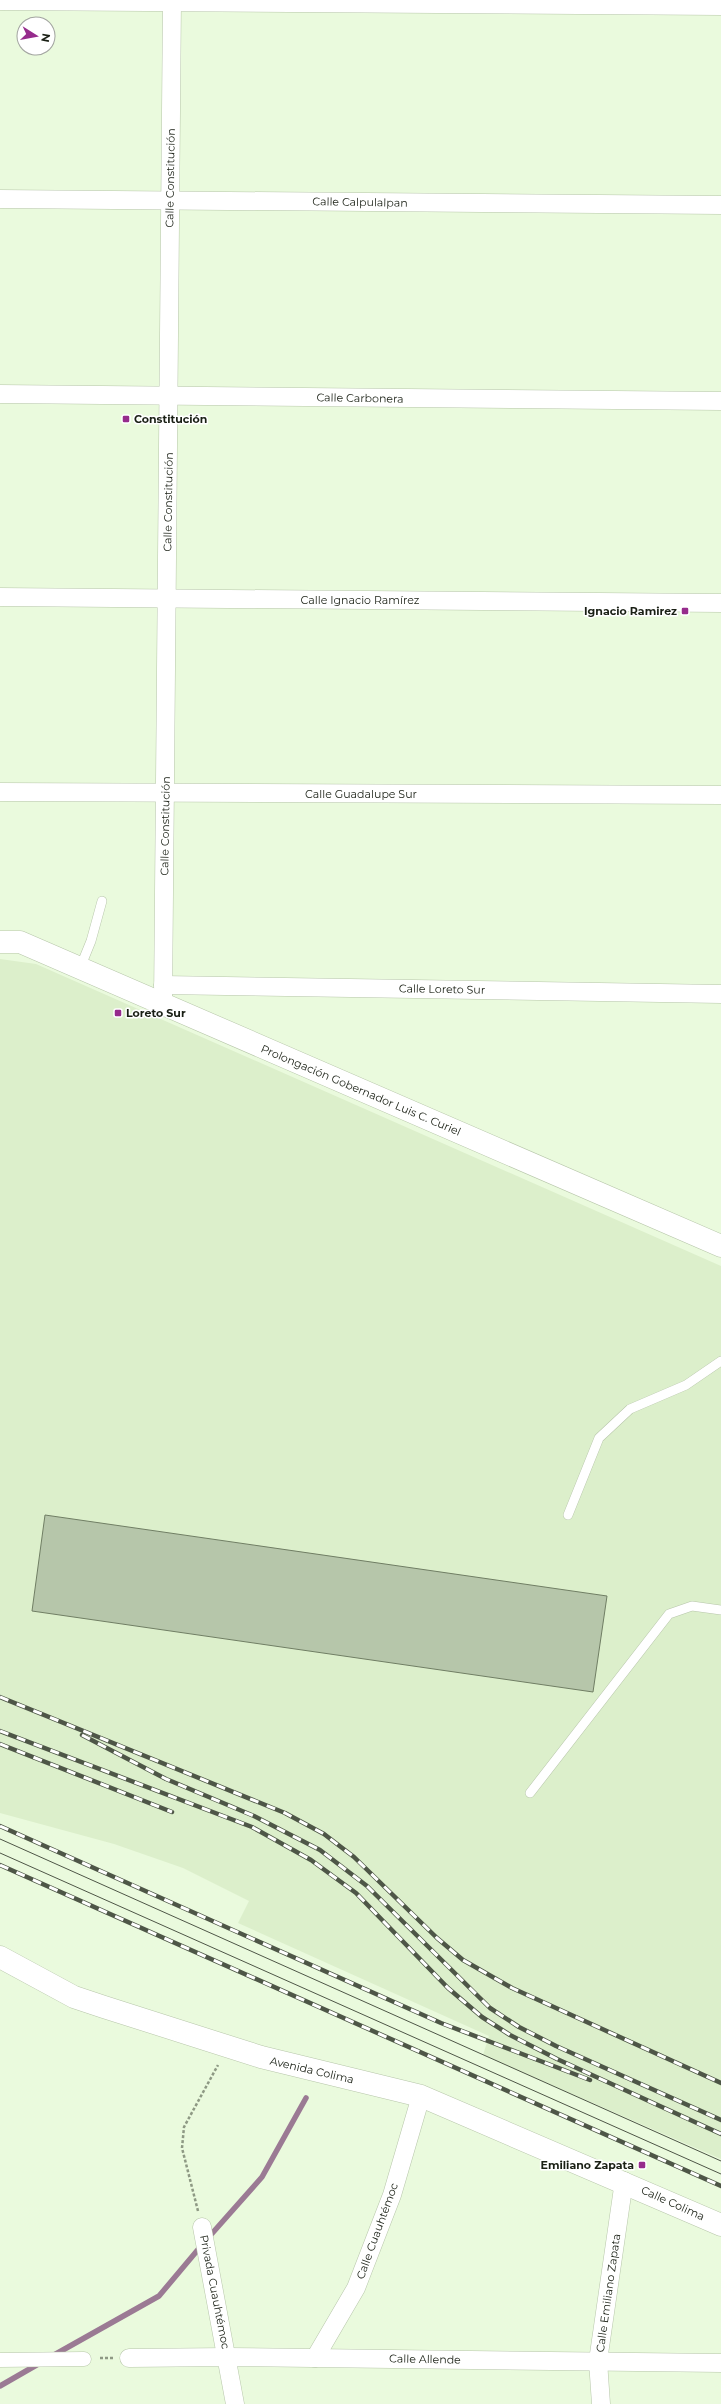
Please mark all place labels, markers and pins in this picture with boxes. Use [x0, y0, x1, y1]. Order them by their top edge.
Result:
place label: Constitución [134, 412, 207, 426]
marker: Constitución [121, 414, 131, 424]
place label: Ignacio Ramirez [584, 604, 677, 618]
marker: Ignacio Ramirez [680, 606, 690, 616]
place label: Loreto Sur [126, 1006, 186, 1020]
marker: Loreto Sur [113, 1008, 123, 1018]
place label: Emiliano Zapata [541, 2158, 634, 2172]
marker: Emiliano Zapata [637, 2160, 647, 2170]

